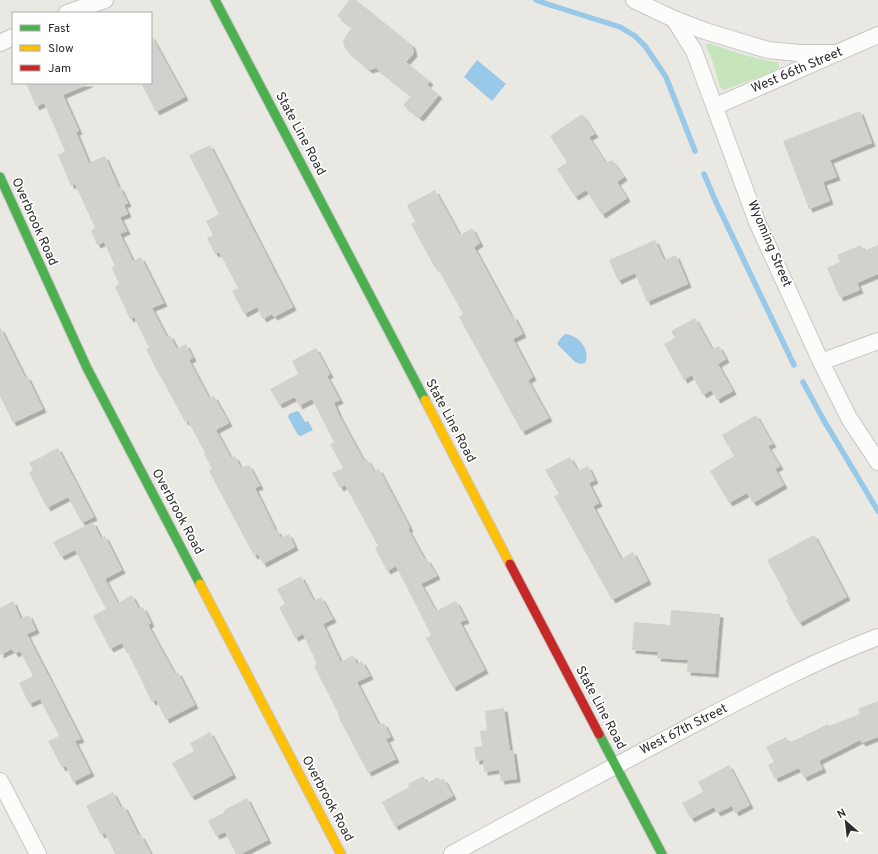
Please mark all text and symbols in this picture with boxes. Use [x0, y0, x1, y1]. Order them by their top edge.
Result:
legend [12, 12, 152, 84]
text: Fast [48, 21, 70, 37]
text: Slow [48, 41, 74, 57]
street label: West 66th Street [749, 44, 845, 97]
text: Jam [48, 61, 71, 77]
street label: State Line Road [271, 90, 329, 178]
street label: Overbrook Road [7, 175, 61, 269]
street label: Wyoming Street [744, 198, 795, 290]
street label: State Line Road [421, 377, 479, 465]
street label: Overbrook Road [148, 466, 206, 558]
street label: State Line Road [571, 664, 629, 752]
street label: West 67th Street [638, 701, 731, 759]
street label: Overbrook Road [298, 753, 356, 845]
north arrow [826, 802, 866, 842]
text: N [835, 806, 849, 822]

